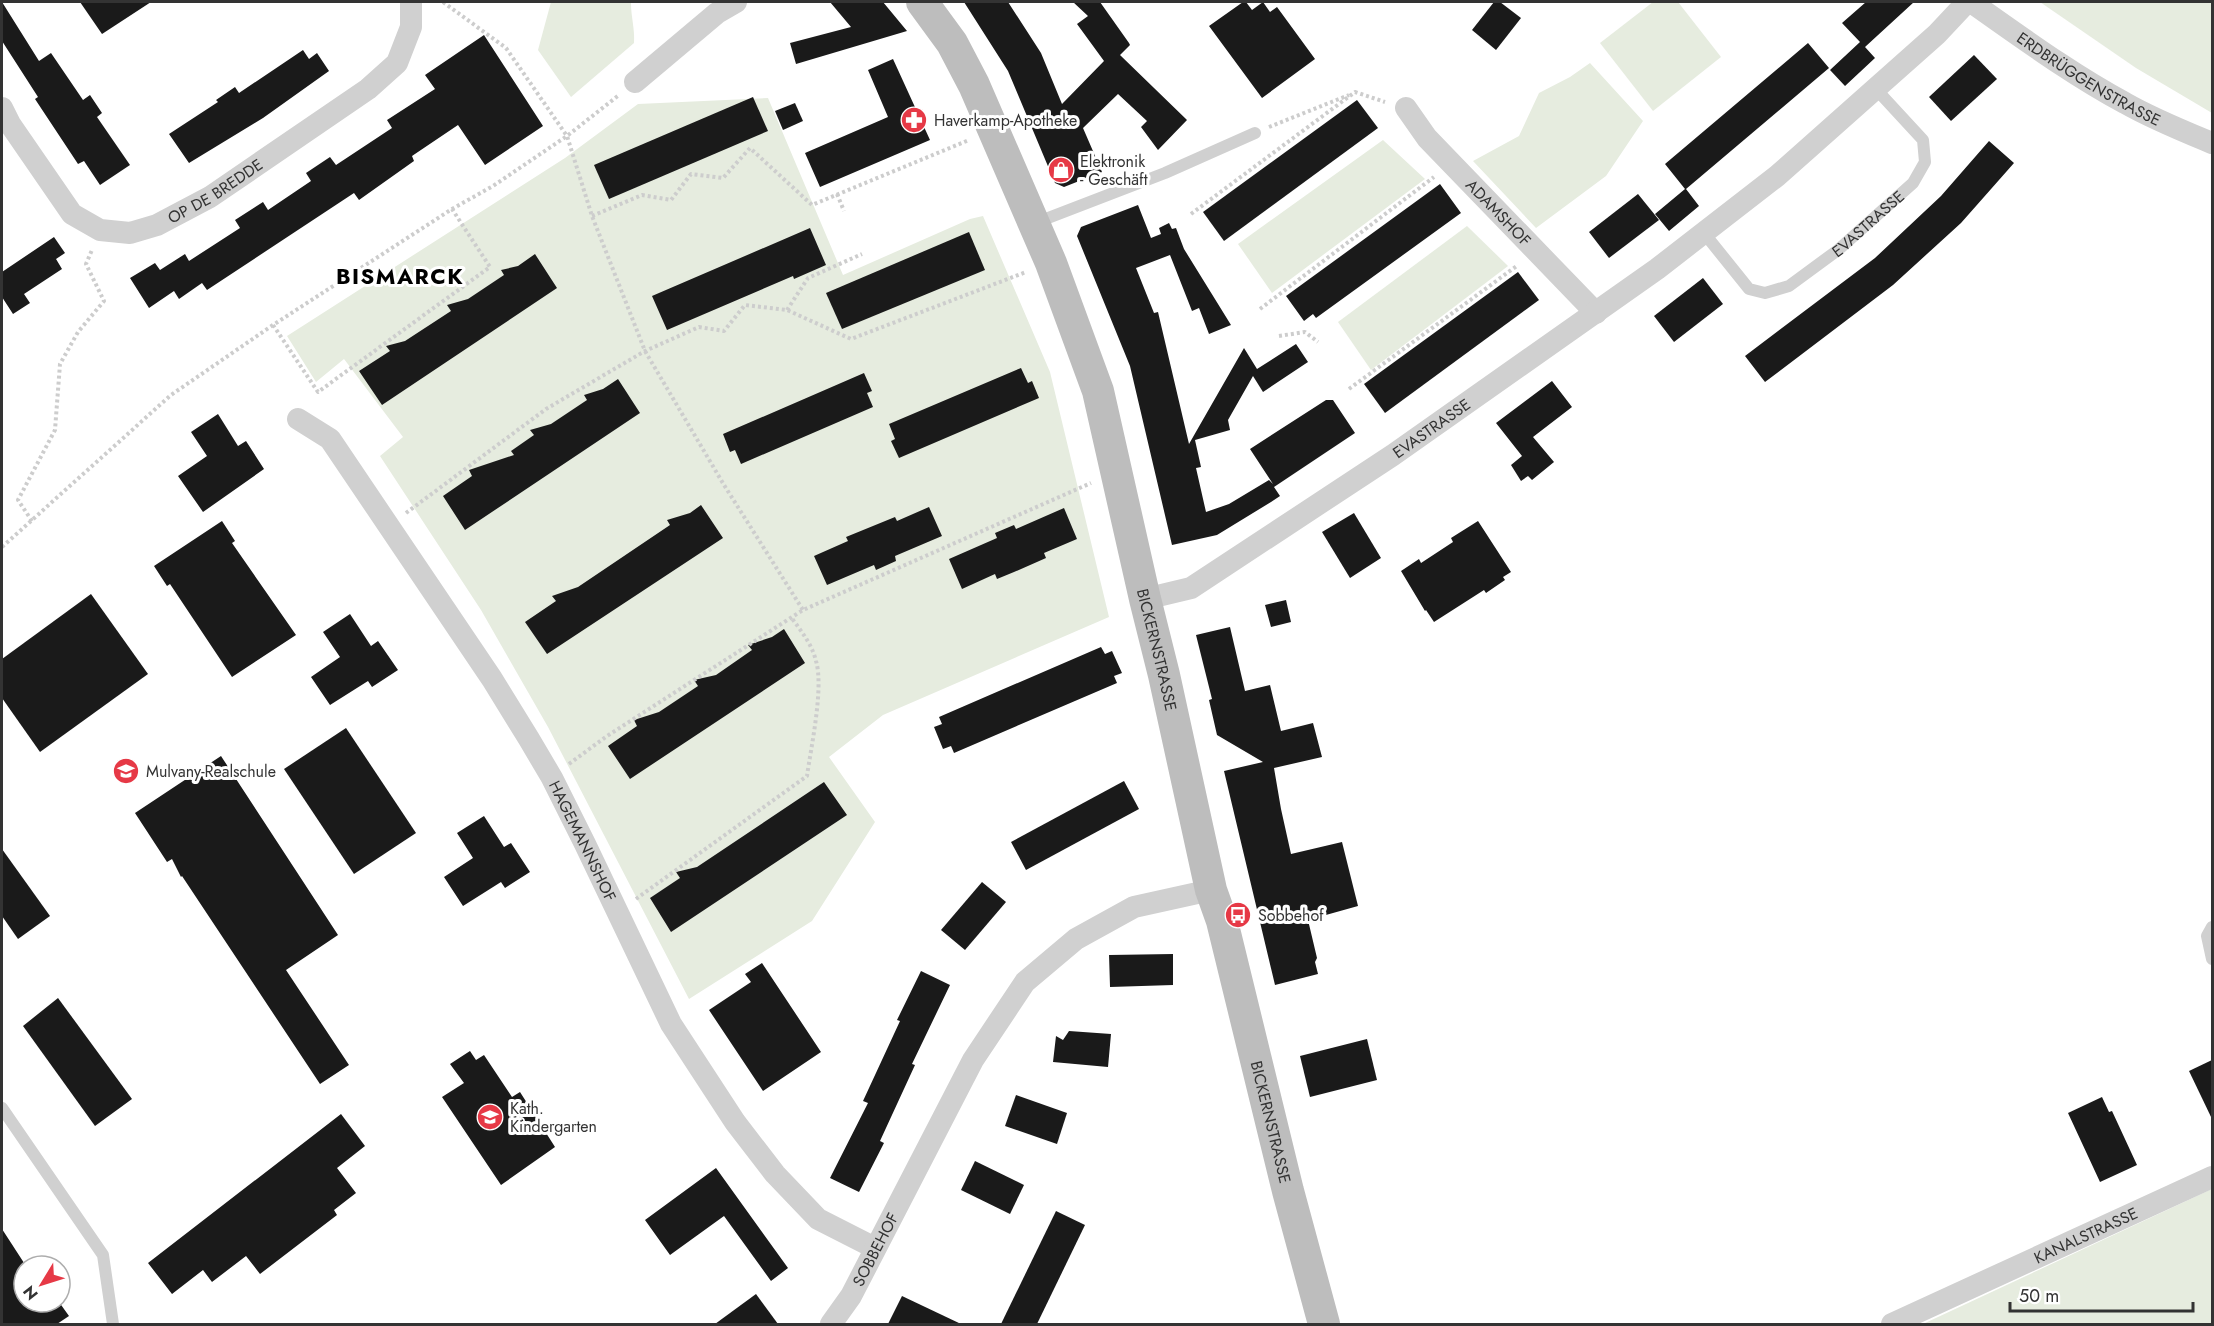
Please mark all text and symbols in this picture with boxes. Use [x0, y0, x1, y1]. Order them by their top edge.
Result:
street label: ERDBRÜGGENSTRASSE [2012, 26, 2165, 131]
pharmacy icon: Haverkamp-Apotheke [899, 105, 929, 135]
place label: Haverkamp-Apotheke [934, 109, 1077, 132]
place label: Elektronik - Geschäft [1080, 150, 1148, 191]
street label: OP DE BREDDE [163, 153, 267, 229]
shop icon: Elektronik - Geschäft [1046, 155, 1076, 185]
street label: ADAMSHOF [1461, 174, 1537, 251]
street label: EVASTRASSE [1827, 185, 1909, 262]
district label: BISMARCK [336, 260, 464, 292]
street label: EVASTRASSE [1388, 393, 1475, 463]
street label: BICKERNSTRASSE [1131, 586, 1183, 713]
school or university icon: Mulvany-Realschule [111, 756, 141, 786]
place label: Mulvany-Realschule [146, 760, 276, 783]
street label: HAGEMANNSHOF [543, 776, 622, 905]
bus stop icon: Sobbehof [1223, 900, 1253, 930]
place label: Sobbehof [1258, 904, 1324, 927]
street label: BICKERNSTRASSE [1245, 1058, 1297, 1186]
place label: Kath. Kindergarten [510, 1097, 597, 1138]
school or university icon: Kath. Kindergarten [475, 1102, 505, 1132]
street label: KANALSTRASSE [2030, 1201, 2141, 1269]
street label: SOBBEHOF [847, 1208, 904, 1290]
north arrow [12, 1254, 72, 1314]
scale bar [2010, 1275, 2193, 1313]
text: N [18, 1281, 44, 1305]
text: 50 m [2019, 1283, 2059, 1309]

